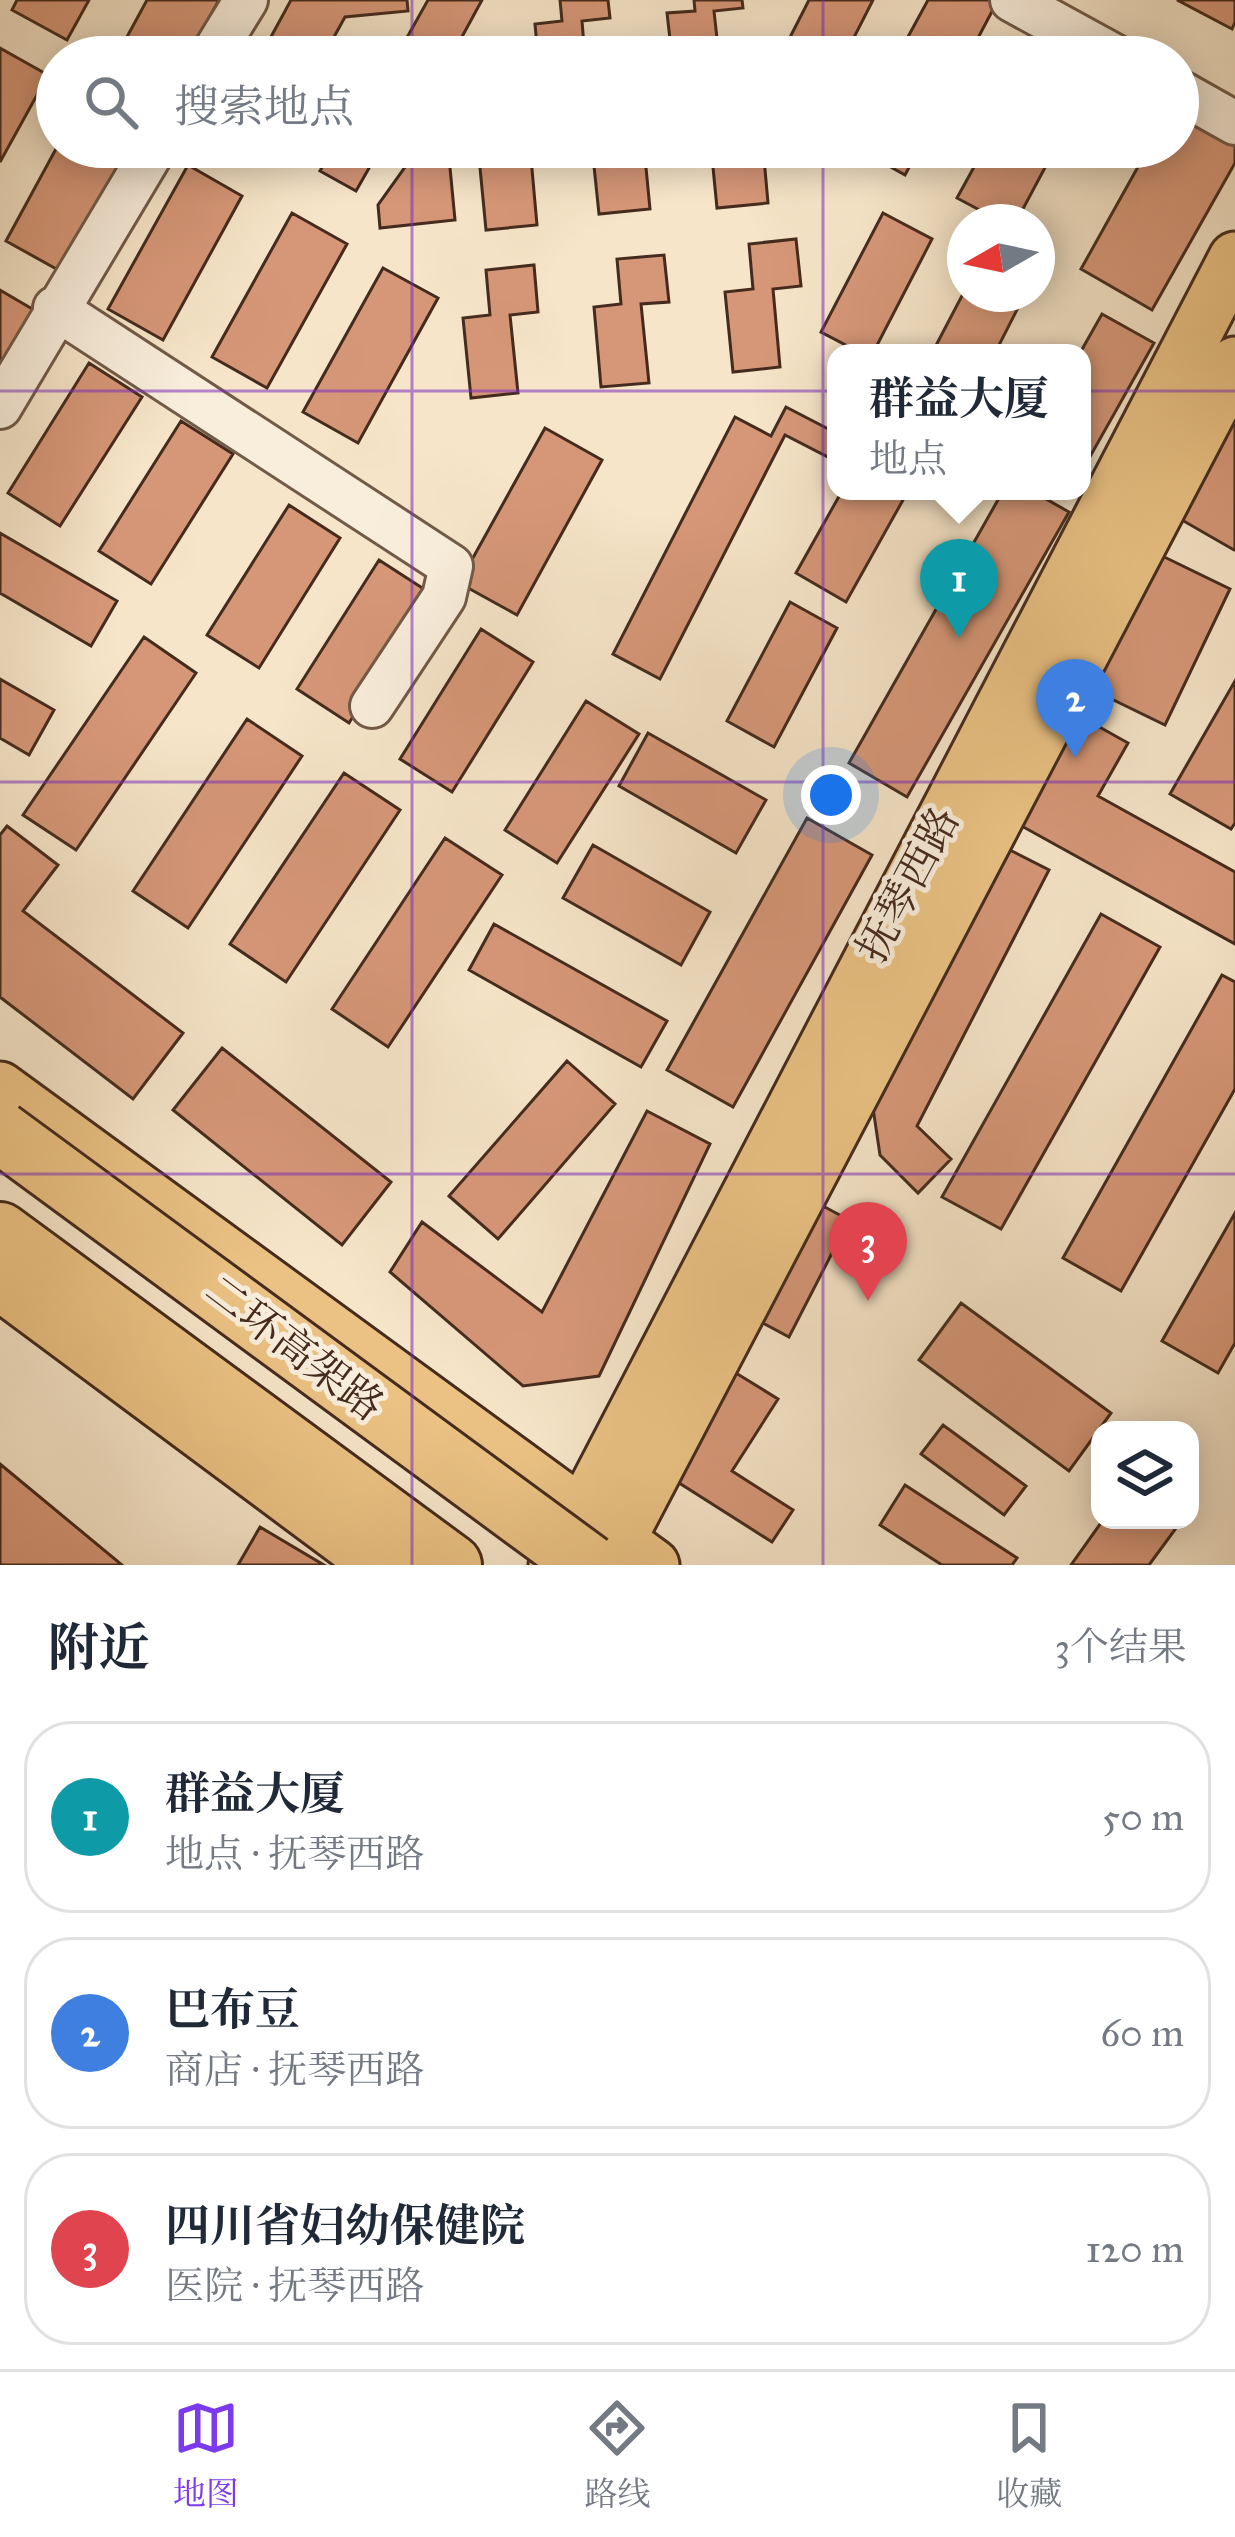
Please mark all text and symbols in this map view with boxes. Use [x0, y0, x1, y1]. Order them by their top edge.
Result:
search box [36, 36, 1199, 168]
icon: search [78, 69, 144, 135]
text: 搜索地点 [174, 79, 354, 134]
north arrow [947, 204, 1055, 312]
popup [827, 344, 1091, 500]
text: 群益大厦 [869, 371, 1049, 426]
text: 地点 [869, 435, 947, 483]
pin: 1 [920, 539, 998, 638]
pin: 2 [1036, 659, 1114, 758]
your location [801, 765, 861, 825]
street label: 抚琴西路 [845, 798, 970, 971]
pin: 3 [829, 1202, 907, 1301]
street label: 二环高架路 [195, 1264, 394, 1432]
map controls [1091, 1421, 1199, 1529]
button: layers [1091, 1421, 1199, 1529]
text: 附近 [48, 1617, 150, 1679]
text: 3个结果 [1054, 1623, 1187, 1671]
text: 群益大厦 [165, 1766, 345, 1821]
text: 1 [82, 1793, 98, 1841]
text: 50 m [1102, 1793, 1184, 1841]
text: 地点 · 抚琴西路 [165, 1830, 424, 1878]
text: 巴布豆 [165, 1982, 300, 2037]
text: 2 [80, 2009, 100, 2057]
text: 60 m [1100, 2009, 1184, 2057]
text: 商店 · 抚琴西路 [165, 2046, 424, 2094]
text: 四川省妇幼保健院 [165, 2198, 525, 2253]
text: 3 [82, 2225, 98, 2273]
text: 120 m [1085, 2225, 1184, 2273]
text: 医院 · 抚琴西路 [165, 2262, 424, 2310]
tab: 地图 [173, 2395, 239, 2514]
tab: 路线 [584, 2395, 650, 2514]
tab: 收藏 [996, 2395, 1062, 2514]

